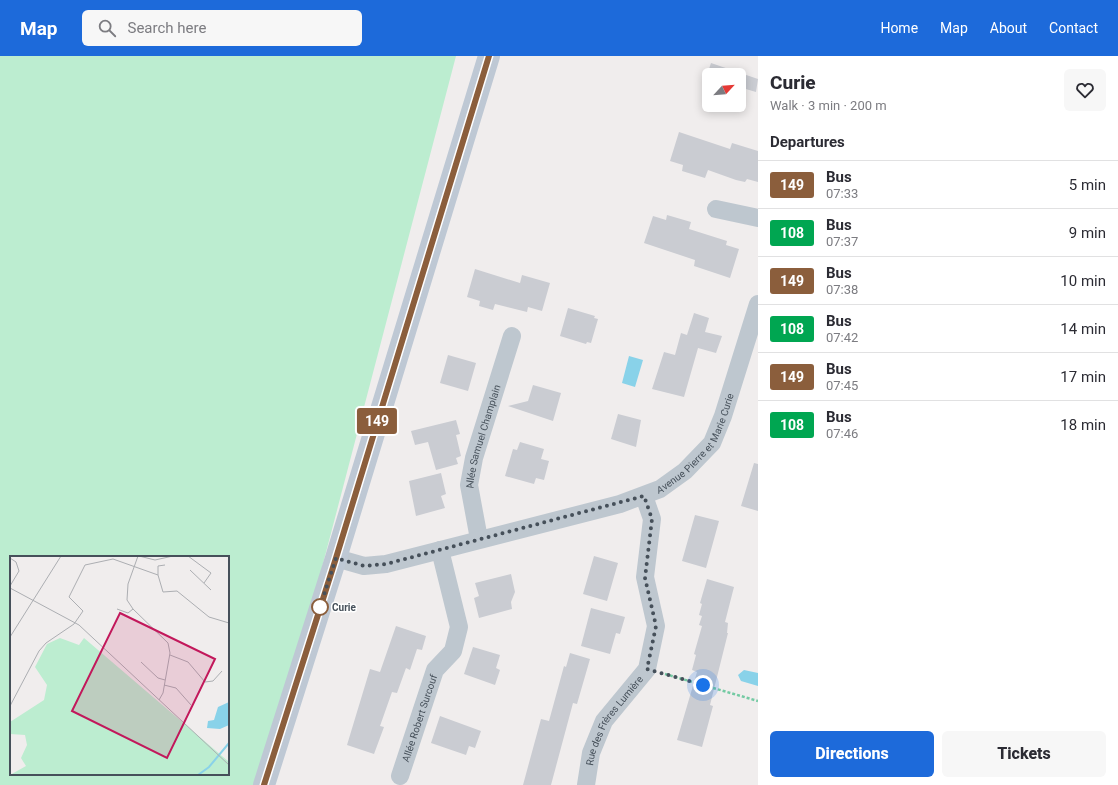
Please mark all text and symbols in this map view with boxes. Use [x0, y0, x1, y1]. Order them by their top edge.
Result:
search box [82, 10, 362, 46]
text: Map [20, 17, 58, 40]
icon: search [96, 17, 118, 39]
text: Search here [128, 19, 206, 37]
text: Home [880, 20, 918, 36]
text: Map [940, 20, 968, 36]
text: About [990, 20, 1027, 36]
text: Contact [1049, 20, 1098, 36]
north arrow [702, 68, 746, 112]
map controls [702, 68, 746, 112]
button: heart [1064, 69, 1106, 111]
text: Curie [770, 71, 816, 94]
text: Walk · 3 min · 200 m [770, 98, 887, 113]
text: Departures [770, 133, 845, 151]
text: Bus [826, 168, 852, 186]
text: 5 min [1069, 176, 1106, 194]
text: 149 [780, 177, 804, 193]
text: 07:33 [826, 186, 858, 201]
text: Bus [826, 216, 852, 234]
text: 9 min [1069, 224, 1106, 242]
text: 108 [780, 225, 804, 241]
text: 07:37 [826, 234, 858, 249]
text: Bus [826, 264, 852, 282]
text: 10 min [1060, 272, 1106, 290]
text: 149 [780, 273, 804, 289]
text: 07:38 [826, 282, 858, 297]
text: Bus [826, 312, 852, 330]
text: 14 min [1060, 320, 1106, 338]
text: 108 [780, 321, 804, 337]
text: 07:42 [826, 330, 858, 345]
text: Bus [826, 360, 852, 378]
text: 17 min [1060, 368, 1106, 386]
text: 149 [780, 369, 804, 385]
text: 07:45 [826, 378, 858, 393]
street label: Allée Samuel Champlain [463, 383, 502, 490]
street label: Avenue Pierre et Marie Curie [655, 392, 735, 495]
line badge: 149 [354, 408, 400, 434]
text: Bus [826, 408, 852, 426]
text: 149 [365, 413, 389, 429]
text: 18 min [1060, 416, 1106, 434]
text: 108 [780, 417, 804, 433]
text: 07:46 [826, 426, 858, 441]
inset map [10, 556, 229, 775]
marker: Curie [311, 598, 329, 616]
place label: Curie [332, 602, 356, 613]
street label: Allée Robert Surcouf [400, 672, 439, 763]
street label: Rue des Frères Lumière [584, 673, 645, 766]
your location [693, 675, 713, 695]
button: Directions [770, 731, 934, 777]
button: Tickets [942, 731, 1106, 777]

